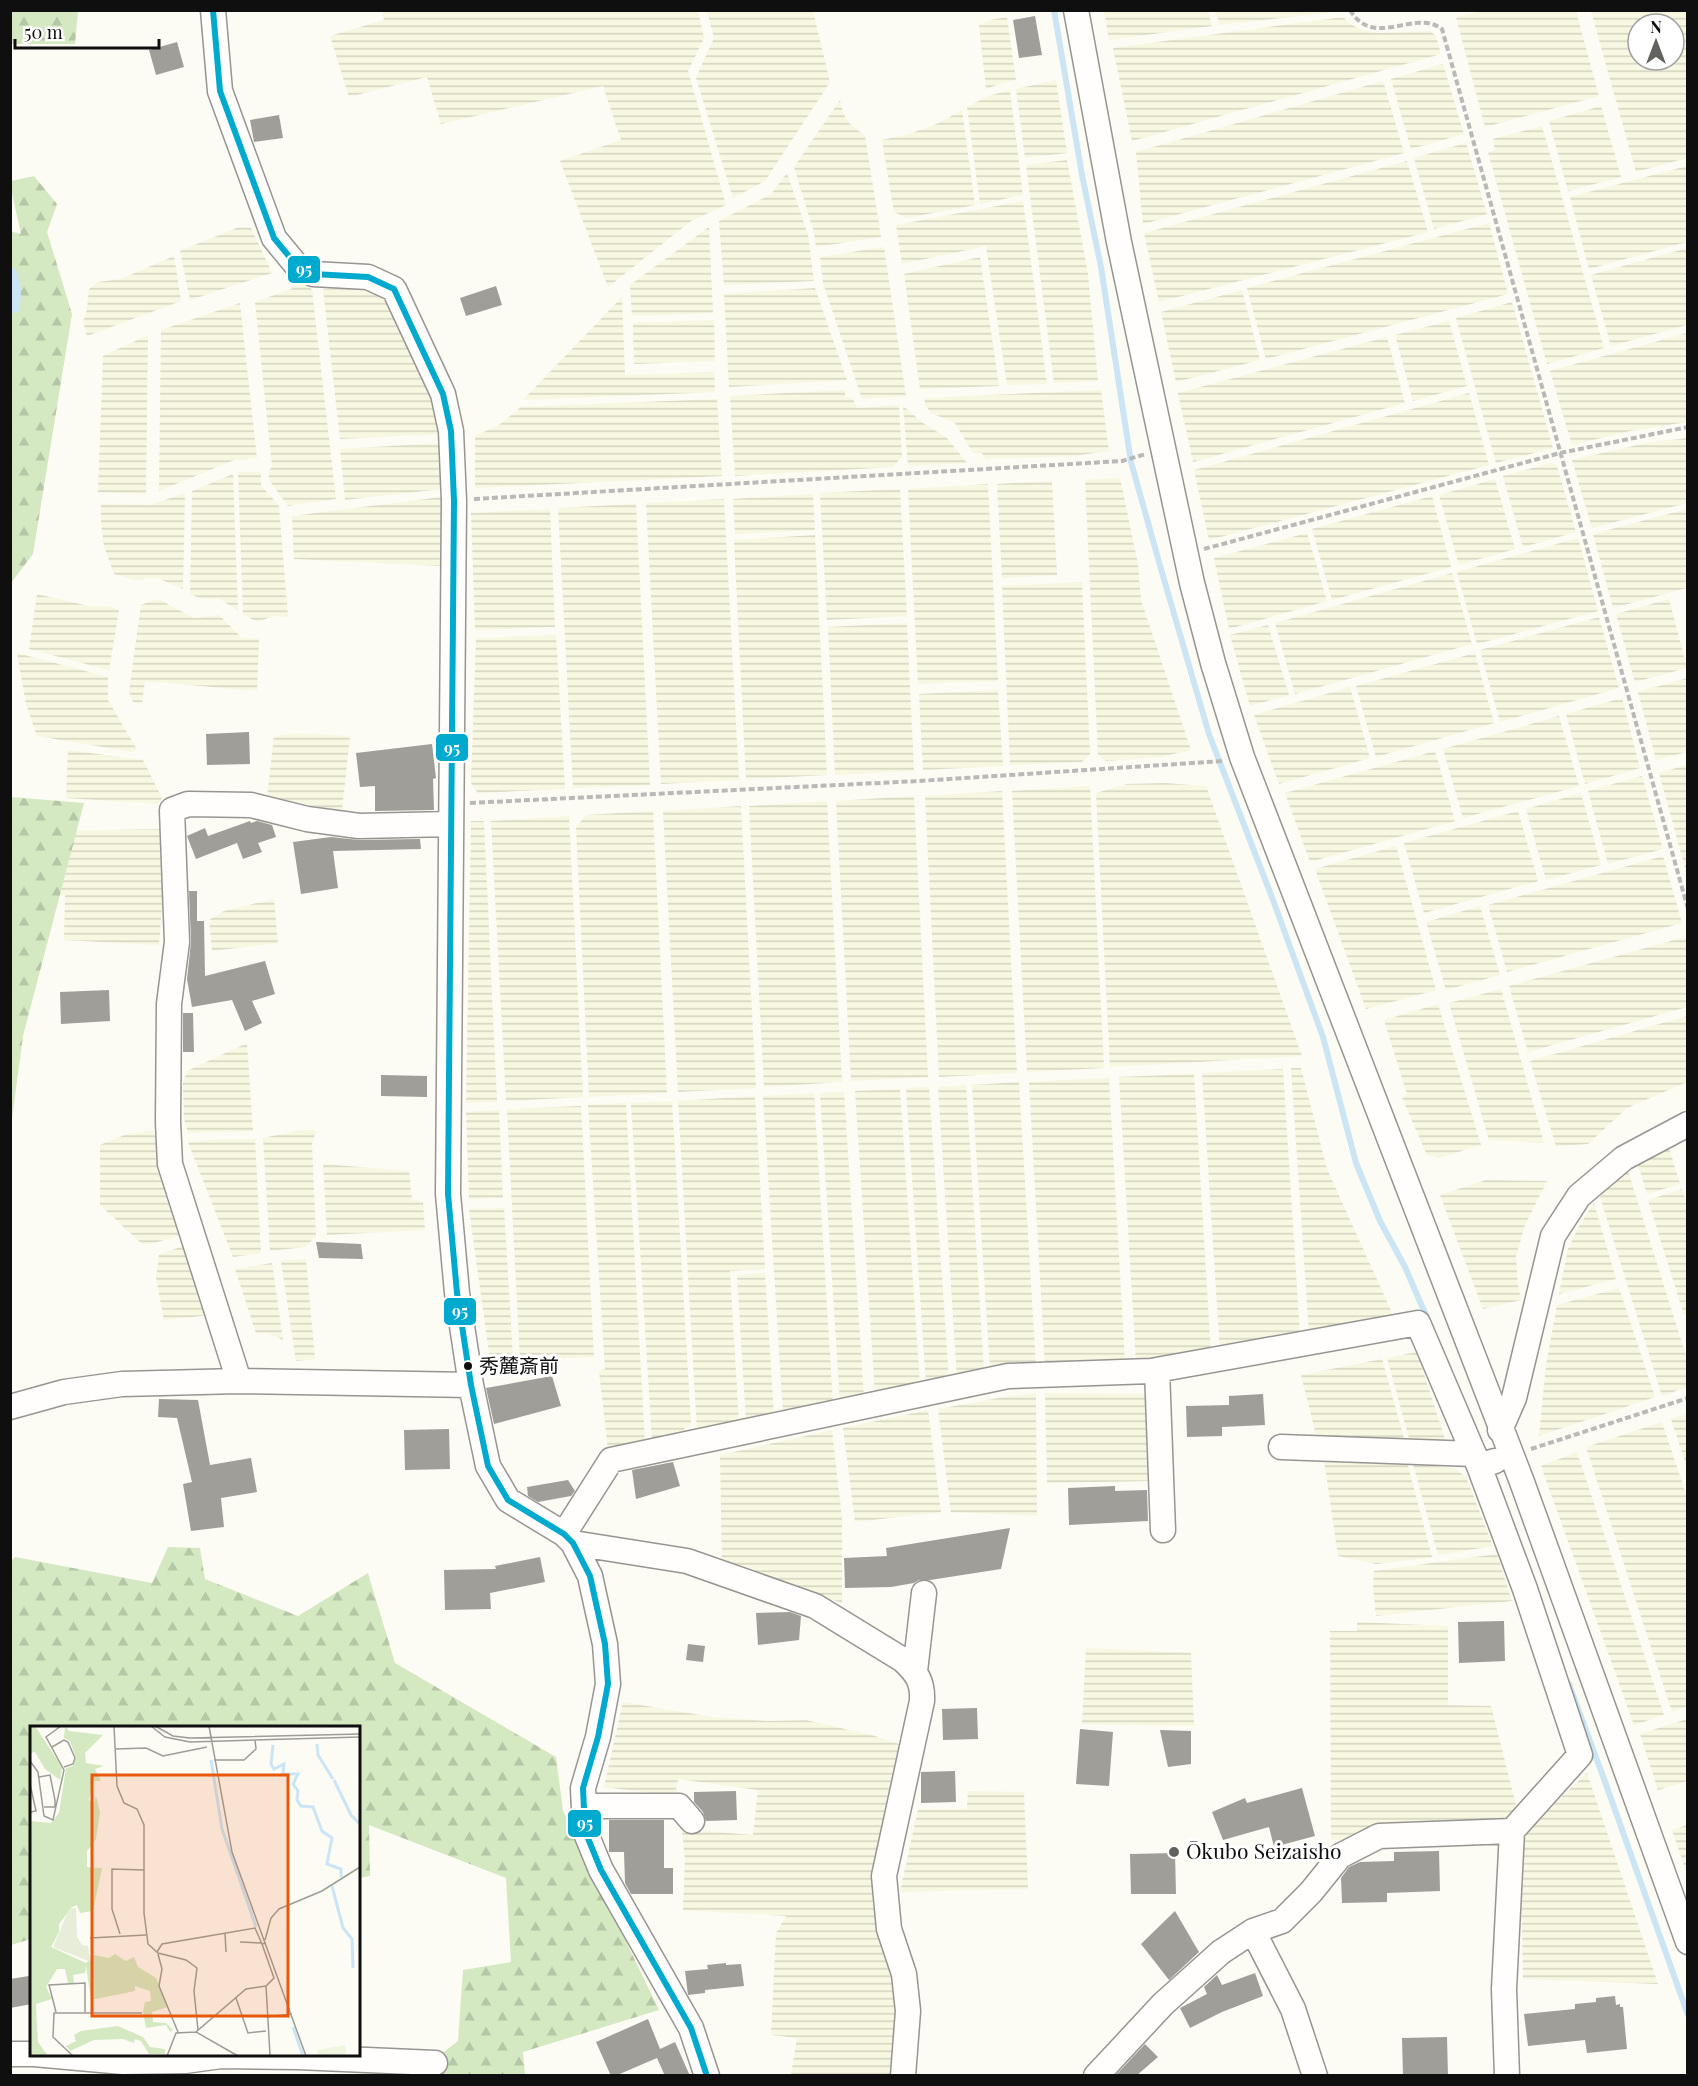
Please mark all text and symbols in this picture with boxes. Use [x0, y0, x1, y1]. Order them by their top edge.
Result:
scale bar [15, 12, 159, 50]
north arrow [1626, 12, 1686, 72]
text: N [1650, 16, 1662, 37]
text: 50 m [24, 20, 63, 44]
line badge: 95 [287, 255, 321, 284]
text: 95 [296, 258, 312, 279]
line badge: 95 [435, 733, 469, 762]
text: 95 [444, 737, 460, 758]
line badge: 95 [443, 1297, 477, 1326]
text: 95 [452, 1300, 468, 1321]
place label: 秀麓斎前 [479, 1351, 559, 1378]
marker: 秀麓斎前 [462, 1360, 474, 1372]
inset map [30, 1726, 360, 2056]
line badge: 95 [567, 1809, 602, 1838]
text: 95 [577, 1812, 593, 1833]
place label: Ōkubo Seizaisho [1186, 1836, 1342, 1864]
marker: Ōkubo Seizaisho [1167, 1845, 1181, 1859]

